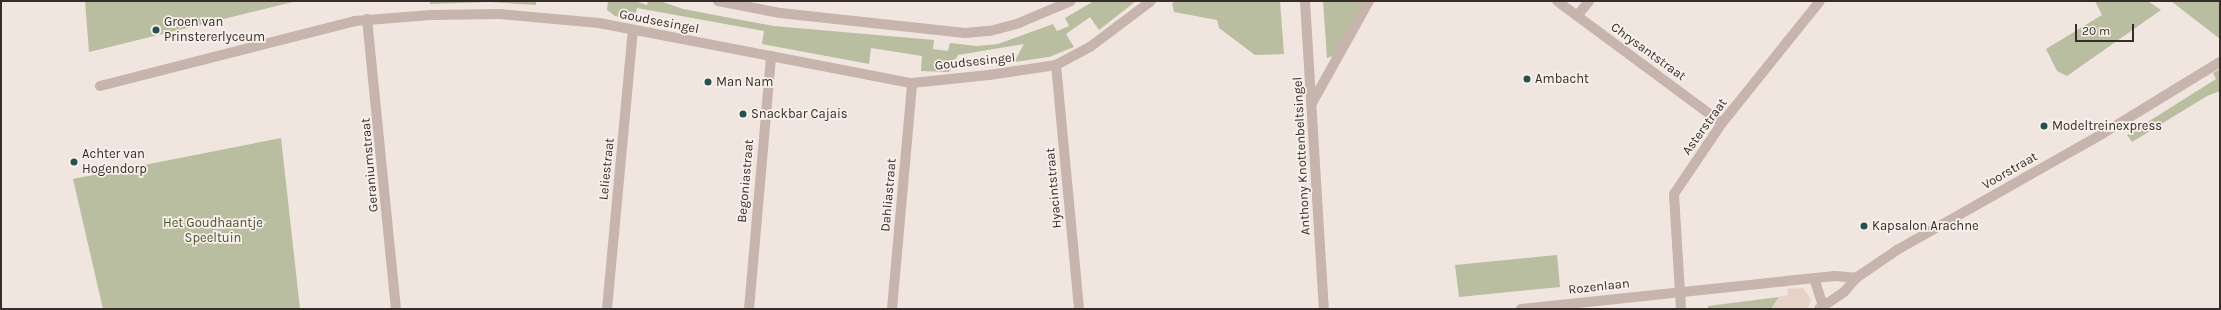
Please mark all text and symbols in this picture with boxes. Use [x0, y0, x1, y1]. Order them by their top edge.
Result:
street label: Goudsesingel [618, 7, 700, 37]
place label: Groen van Prinstererlyceum [164, 15, 265, 46]
scale bar [2077, 16, 2136, 42]
street label: Chrysantstraat [1607, 20, 1689, 84]
text: 20 m [2082, 24, 2110, 38]
marker: Groen van Prinstererlyceum [151, 25, 161, 35]
street label: Goudsesingel [934, 50, 1016, 74]
place label: Ambacht [1535, 71, 1589, 87]
place label: Man Nam [716, 74, 773, 90]
marker: Ambacht [1522, 74, 1532, 84]
marker: Man Nam [703, 77, 713, 87]
street label: Anthony Knottenbeltsingel [1290, 77, 1314, 235]
street label: Asterstraat [1679, 96, 1731, 158]
place label: Snackbar Cajais [751, 106, 848, 122]
marker: Snackbar Cajais [738, 109, 748, 119]
street label: Geraniumstraat [358, 117, 382, 213]
place label: Modeltreinexpress [2052, 118, 2162, 134]
marker: Modeltreinexpress [2039, 121, 2049, 131]
street label: Leliestraat [596, 137, 618, 201]
street label: Begoniastraat [735, 139, 757, 223]
place label: Achter van Hogendorp [82, 147, 147, 178]
street label: Hyacintstraat [1043, 147, 1065, 229]
street label: Voorstraat [1980, 149, 2040, 193]
marker: Achter van Hogendorp [69, 157, 79, 167]
street label: Dahliastraat [878, 158, 900, 232]
park label: Het Goudhaantje Speeltuin [163, 216, 263, 247]
place label: Kapsalon Arachne [1872, 218, 1979, 234]
marker: Kapsalon Arachne [1859, 221, 1869, 231]
street label: Rozenlaan [1568, 276, 1630, 298]

